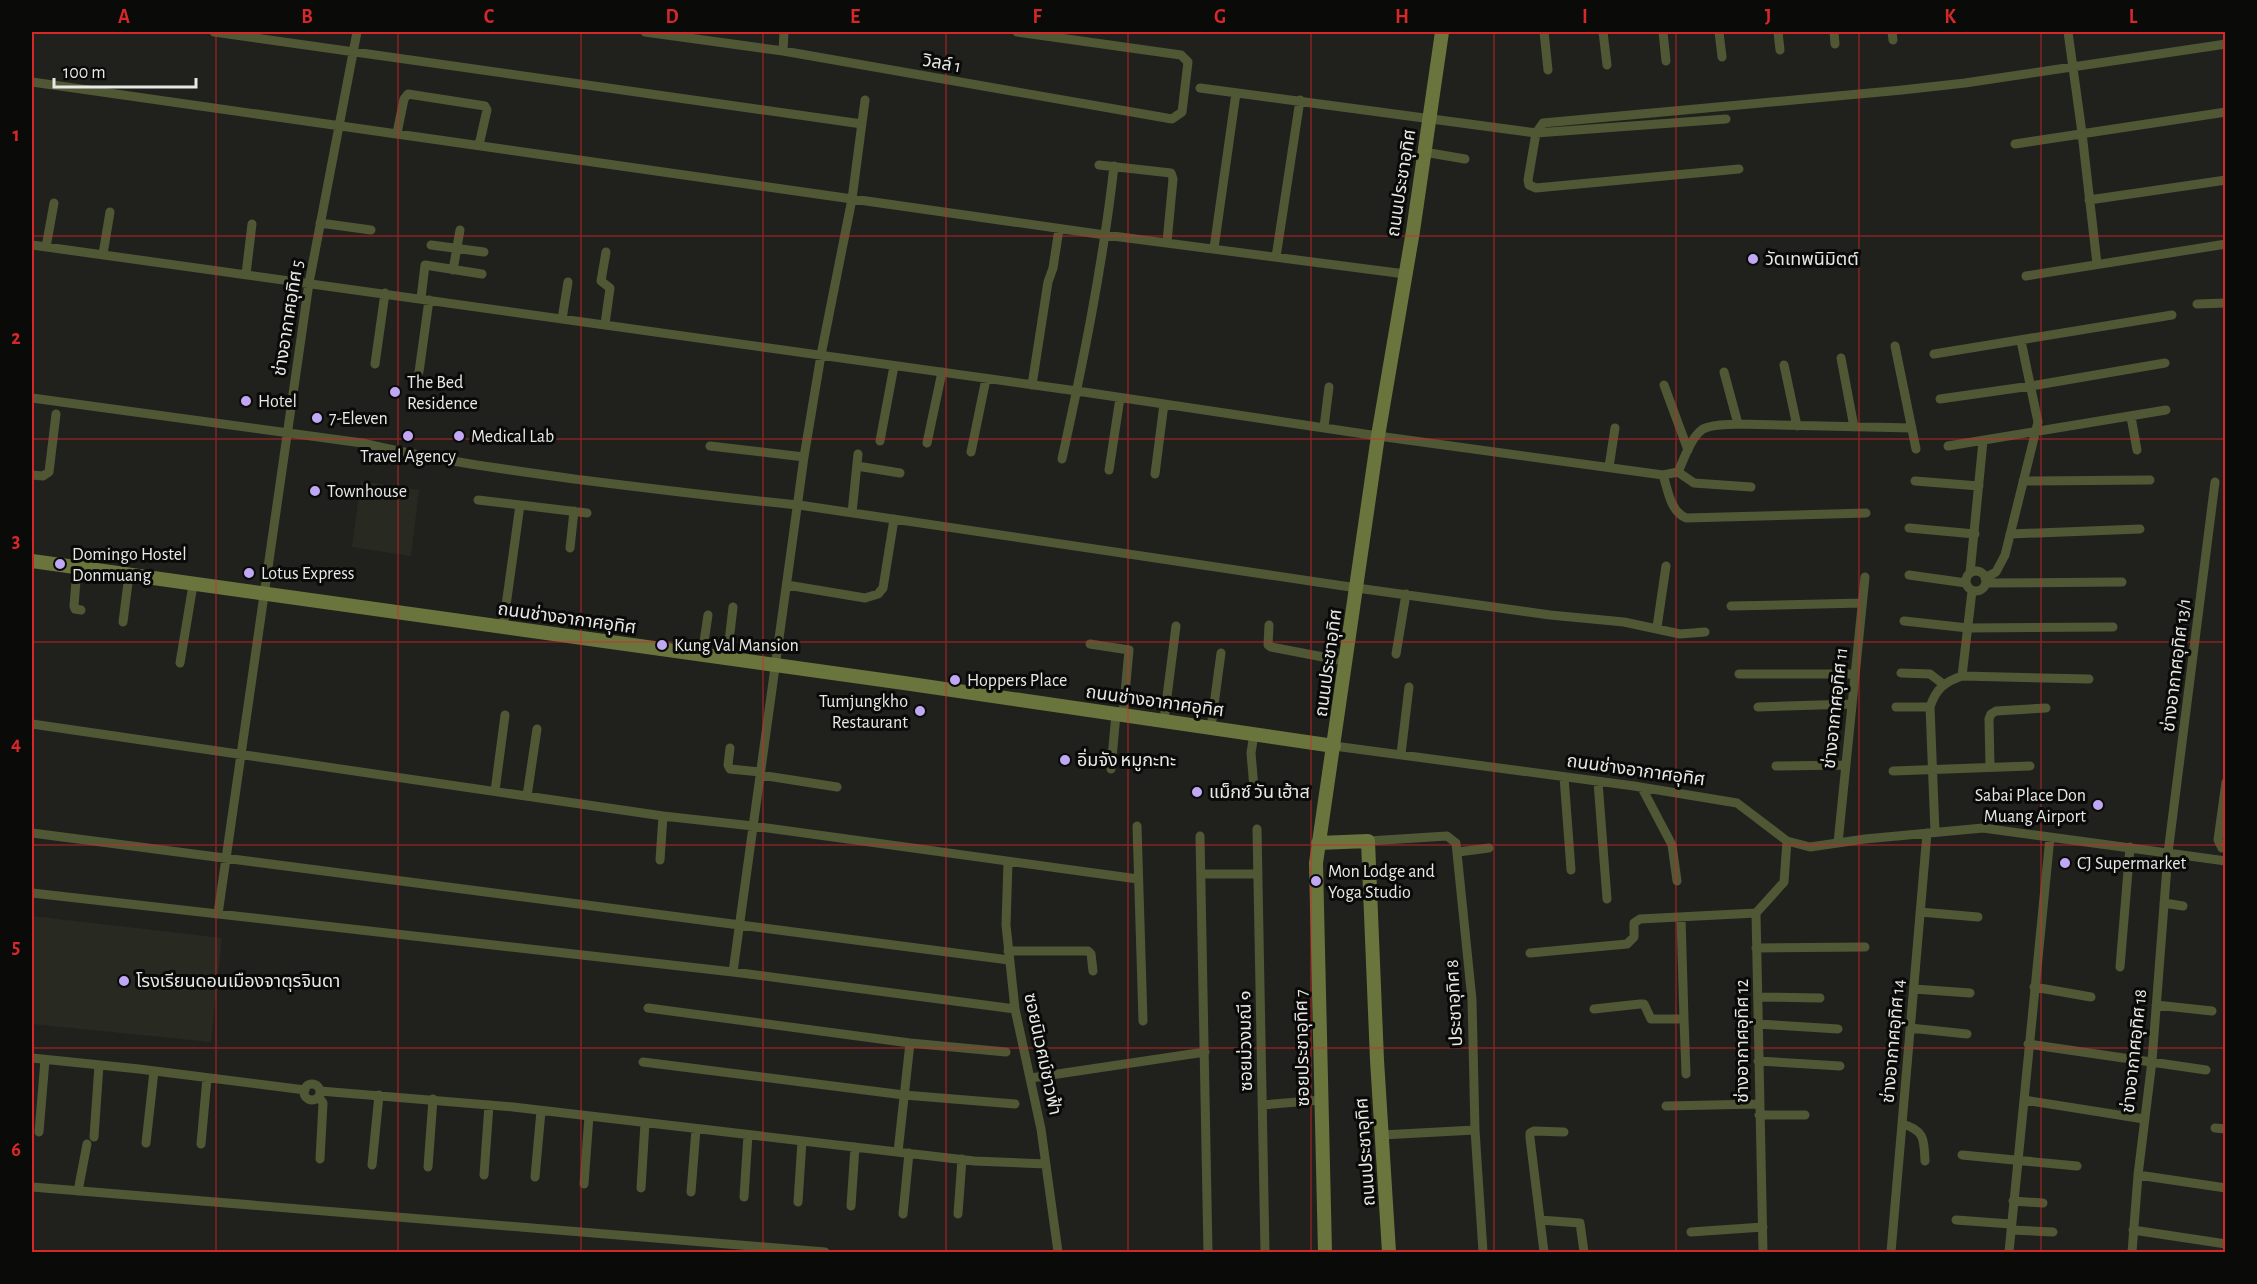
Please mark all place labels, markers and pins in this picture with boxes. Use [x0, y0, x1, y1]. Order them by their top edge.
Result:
place label: วัดเทพนิมิตต์ [1765, 250, 1859, 269]
marker: วัดเทพนิมิตต์ [1746, 252, 1760, 266]
place label: The Bed Residence [407, 374, 478, 413]
marker: The Bed Residence [388, 385, 402, 399]
place label: Hotel [258, 393, 297, 411]
marker: Hotel [239, 394, 253, 408]
place label: 7-Eleven [329, 410, 388, 428]
marker: 7-Eleven [310, 411, 324, 425]
place label: Medical Lab [471, 428, 554, 446]
marker: Travel Agency [401, 429, 415, 443]
marker: Medical Lab [452, 429, 466, 443]
place label: Travel Agency [360, 448, 456, 466]
place label: Townhouse [327, 483, 407, 501]
marker: Townhouse [308, 484, 322, 498]
place label: Domingo Hostel Donmuang [72, 546, 187, 585]
marker: Domingo Hostel Donmuang [53, 557, 67, 571]
place label: Lotus Express [261, 565, 355, 583]
marker: Lotus Express [242, 566, 256, 580]
place label: Kung Val Mansion [674, 637, 799, 655]
marker: Kung Val Mansion [655, 638, 669, 652]
place label: Hoppers Place [967, 672, 1067, 690]
marker: Hoppers Place [948, 673, 962, 687]
place label: Tumjungkho Restaurant [819, 693, 908, 732]
marker: Tumjungkho Restaurant [913, 704, 927, 718]
place label: อิ่มจัง หมูกะทะ [1077, 748, 1176, 772]
marker: อิ่มจัง หมูกะทะ [1058, 753, 1072, 767]
place label: แม็กซ์ วัน เฮ้าส [1209, 782, 1310, 802]
marker: แม็กซ์ วัน เฮ้าส [1190, 785, 1204, 799]
place label: Sabai Place Don Muang Airport [1975, 787, 2086, 826]
marker: Sabai Place Don Muang Airport [2091, 798, 2105, 812]
place label: CJ Supermarket [2077, 855, 2186, 873]
marker: CJ Supermarket [2058, 856, 2072, 870]
place label: Mon Lodge and Yoga Studio [1328, 863, 1435, 902]
marker: Mon Lodge and Yoga Studio [1309, 874, 1323, 888]
place label: โรงเรียนดอนเมืองจาตุรจินดา [136, 972, 340, 992]
marker: โรงเรียนดอนเมืองจาตุรจินดา [117, 974, 131, 988]

